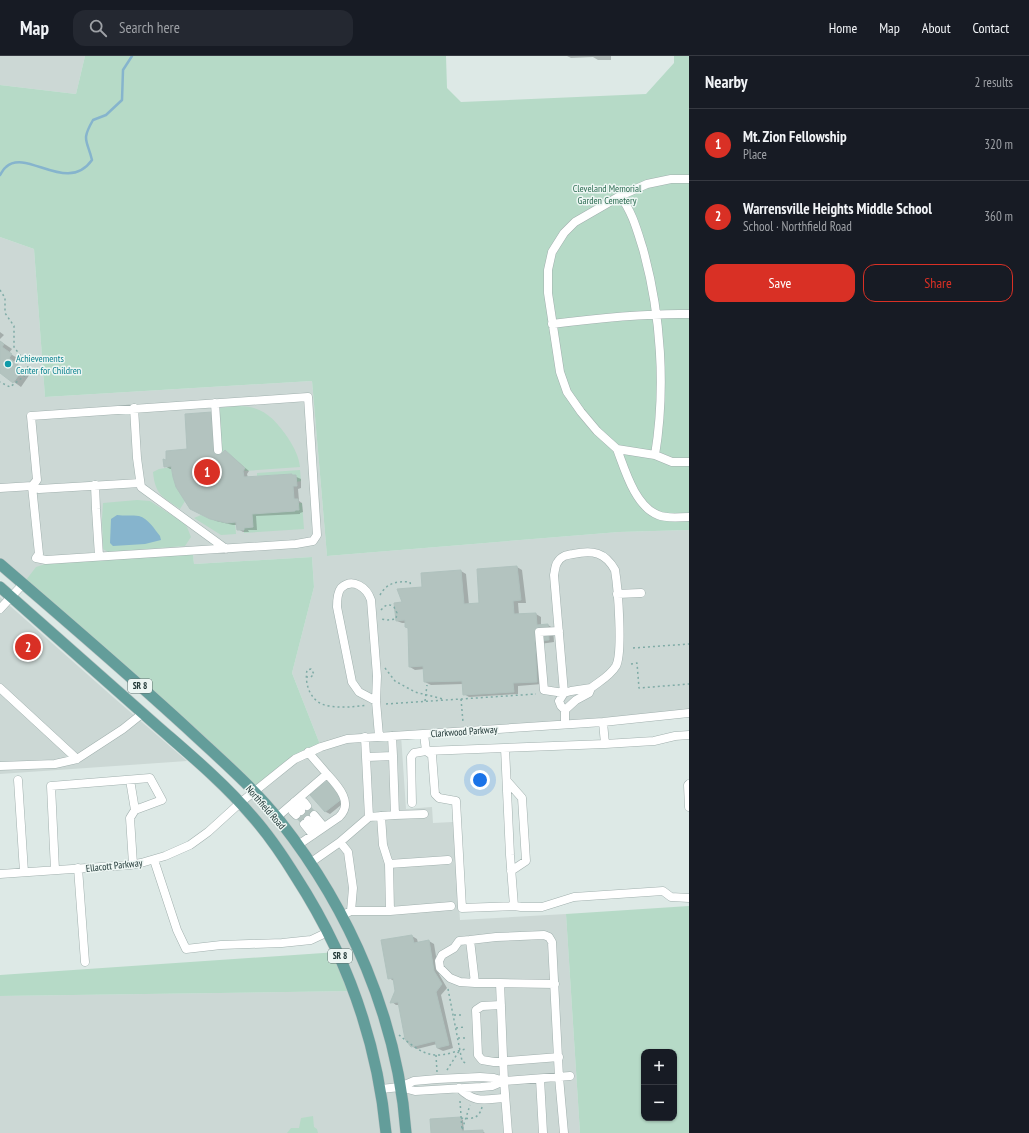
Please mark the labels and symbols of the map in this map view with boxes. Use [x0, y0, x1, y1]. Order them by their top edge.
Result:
park label: Cleveland Memorial Garden Cemetery [573, 182, 642, 207]
place label: Achievements Center for Children [16, 352, 81, 377]
marker: Achievements Center for Children [3, 359, 13, 369]
pin: 1 [194, 457, 220, 487]
pin: 2 [15, 632, 41, 662]
road number: SR 8 [128, 679, 152, 693]
street label: Clarkwood Parkway [430, 723, 498, 740]
your location [470, 770, 490, 790]
street label: Northfield Road [243, 783, 288, 832]
street label: Ellacott Parkway [85, 856, 143, 875]
road number: SR 8 [328, 949, 352, 963]

